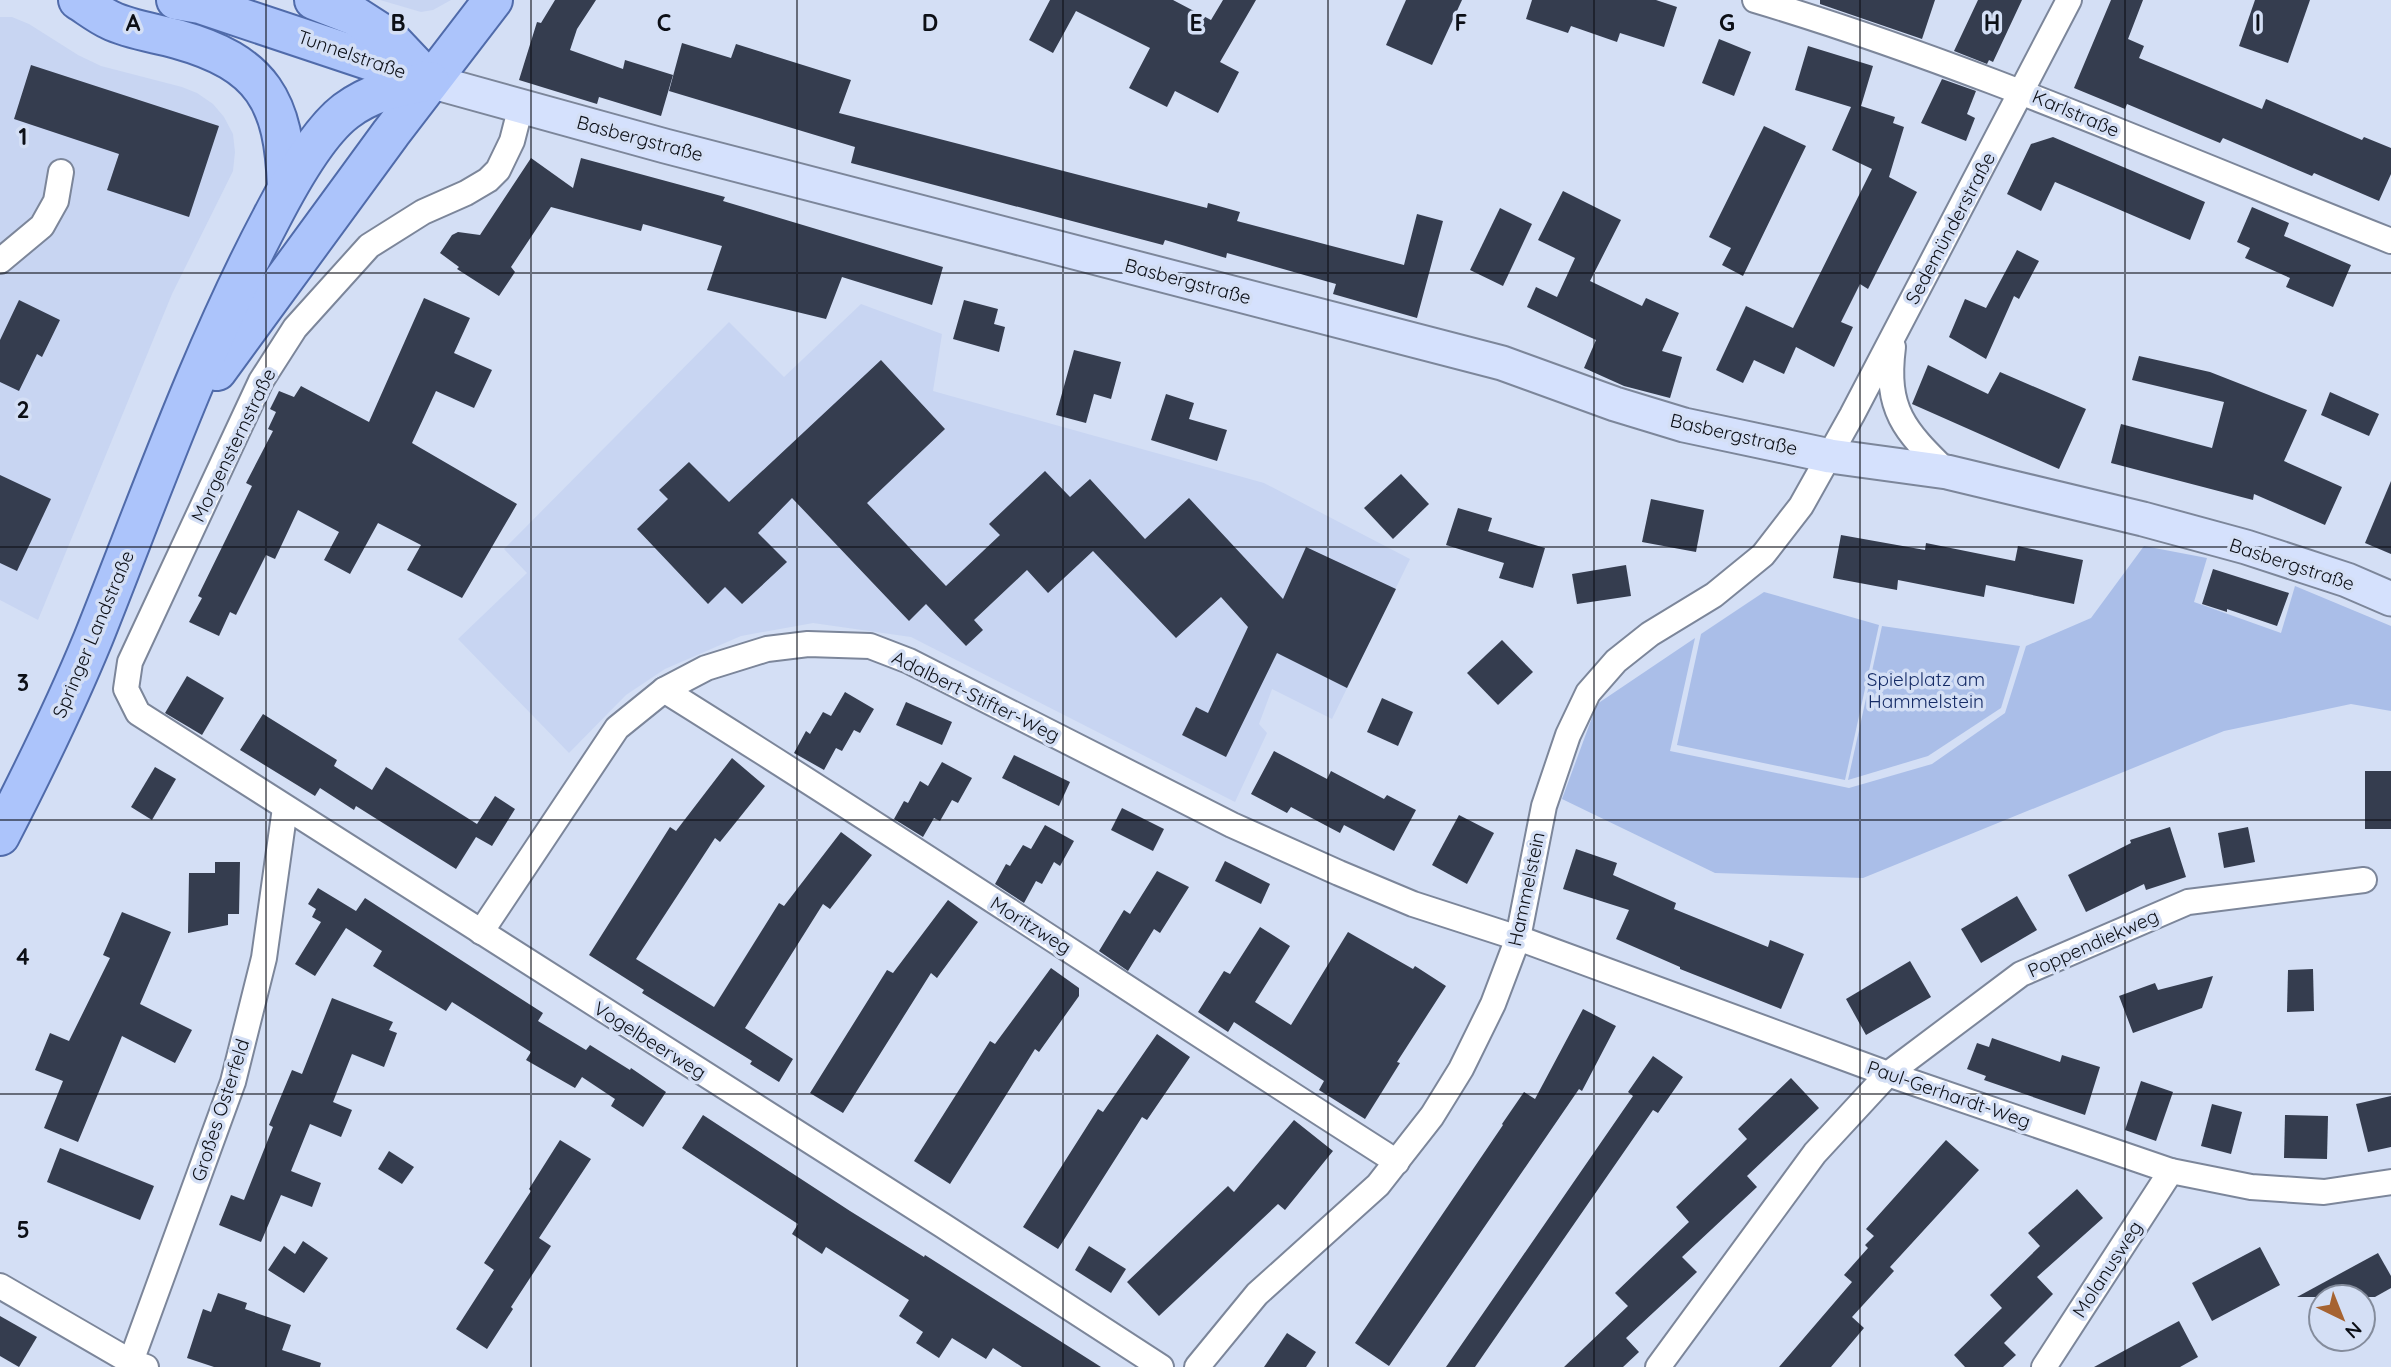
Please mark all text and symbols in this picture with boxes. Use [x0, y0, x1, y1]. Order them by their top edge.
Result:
text: A [126, 8, 141, 37]
text: B [390, 8, 406, 37]
text: C [657, 8, 671, 37]
text: D [922, 8, 938, 37]
text: E [1189, 8, 1203, 37]
text: F [1455, 8, 1467, 37]
text: G [1719, 8, 1735, 37]
text: H [1984, 8, 2000, 37]
text: I [2255, 8, 2261, 37]
street label: Tunnelstraße [295, 24, 409, 84]
street label: Karlstraße [2029, 84, 2123, 142]
street label: Basbergstraße [574, 110, 706, 166]
text: 1 [19, 122, 27, 151]
street label: Sedemünderstraße [1900, 148, 2000, 308]
street label: Basbergstraße [1122, 253, 1254, 309]
street label: Morgensternstraße [185, 364, 281, 526]
text: 2 [16, 395, 30, 424]
street label: Basbergstraße [1668, 408, 1800, 460]
street label: Basbergstraße [2226, 533, 2358, 595]
street label: Springer Landstraße [47, 547, 139, 721]
street label: Adalbert-Stifter-Weg [888, 645, 1064, 747]
park label: Spielplatz am Hammelstein [1867, 667, 1985, 713]
text: 3 [17, 668, 29, 697]
street label: Hammelstein [1502, 830, 1550, 948]
street label: Moritzweg [986, 891, 1076, 959]
street label: Poppendiekweg [2024, 903, 2162, 983]
text: 4 [16, 942, 30, 971]
street label: Vogelbeerweg [589, 996, 711, 1084]
street label: Großes Osterfeld [186, 1036, 254, 1184]
street label: Paul-Gerhardt-Weg [1864, 1055, 2034, 1133]
text: 5 [16, 1215, 30, 1244]
street label: Molanusweg [2067, 1216, 2147, 1322]
north arrow [2307, 1283, 2377, 1353]
text: N [2340, 1317, 2367, 1344]

